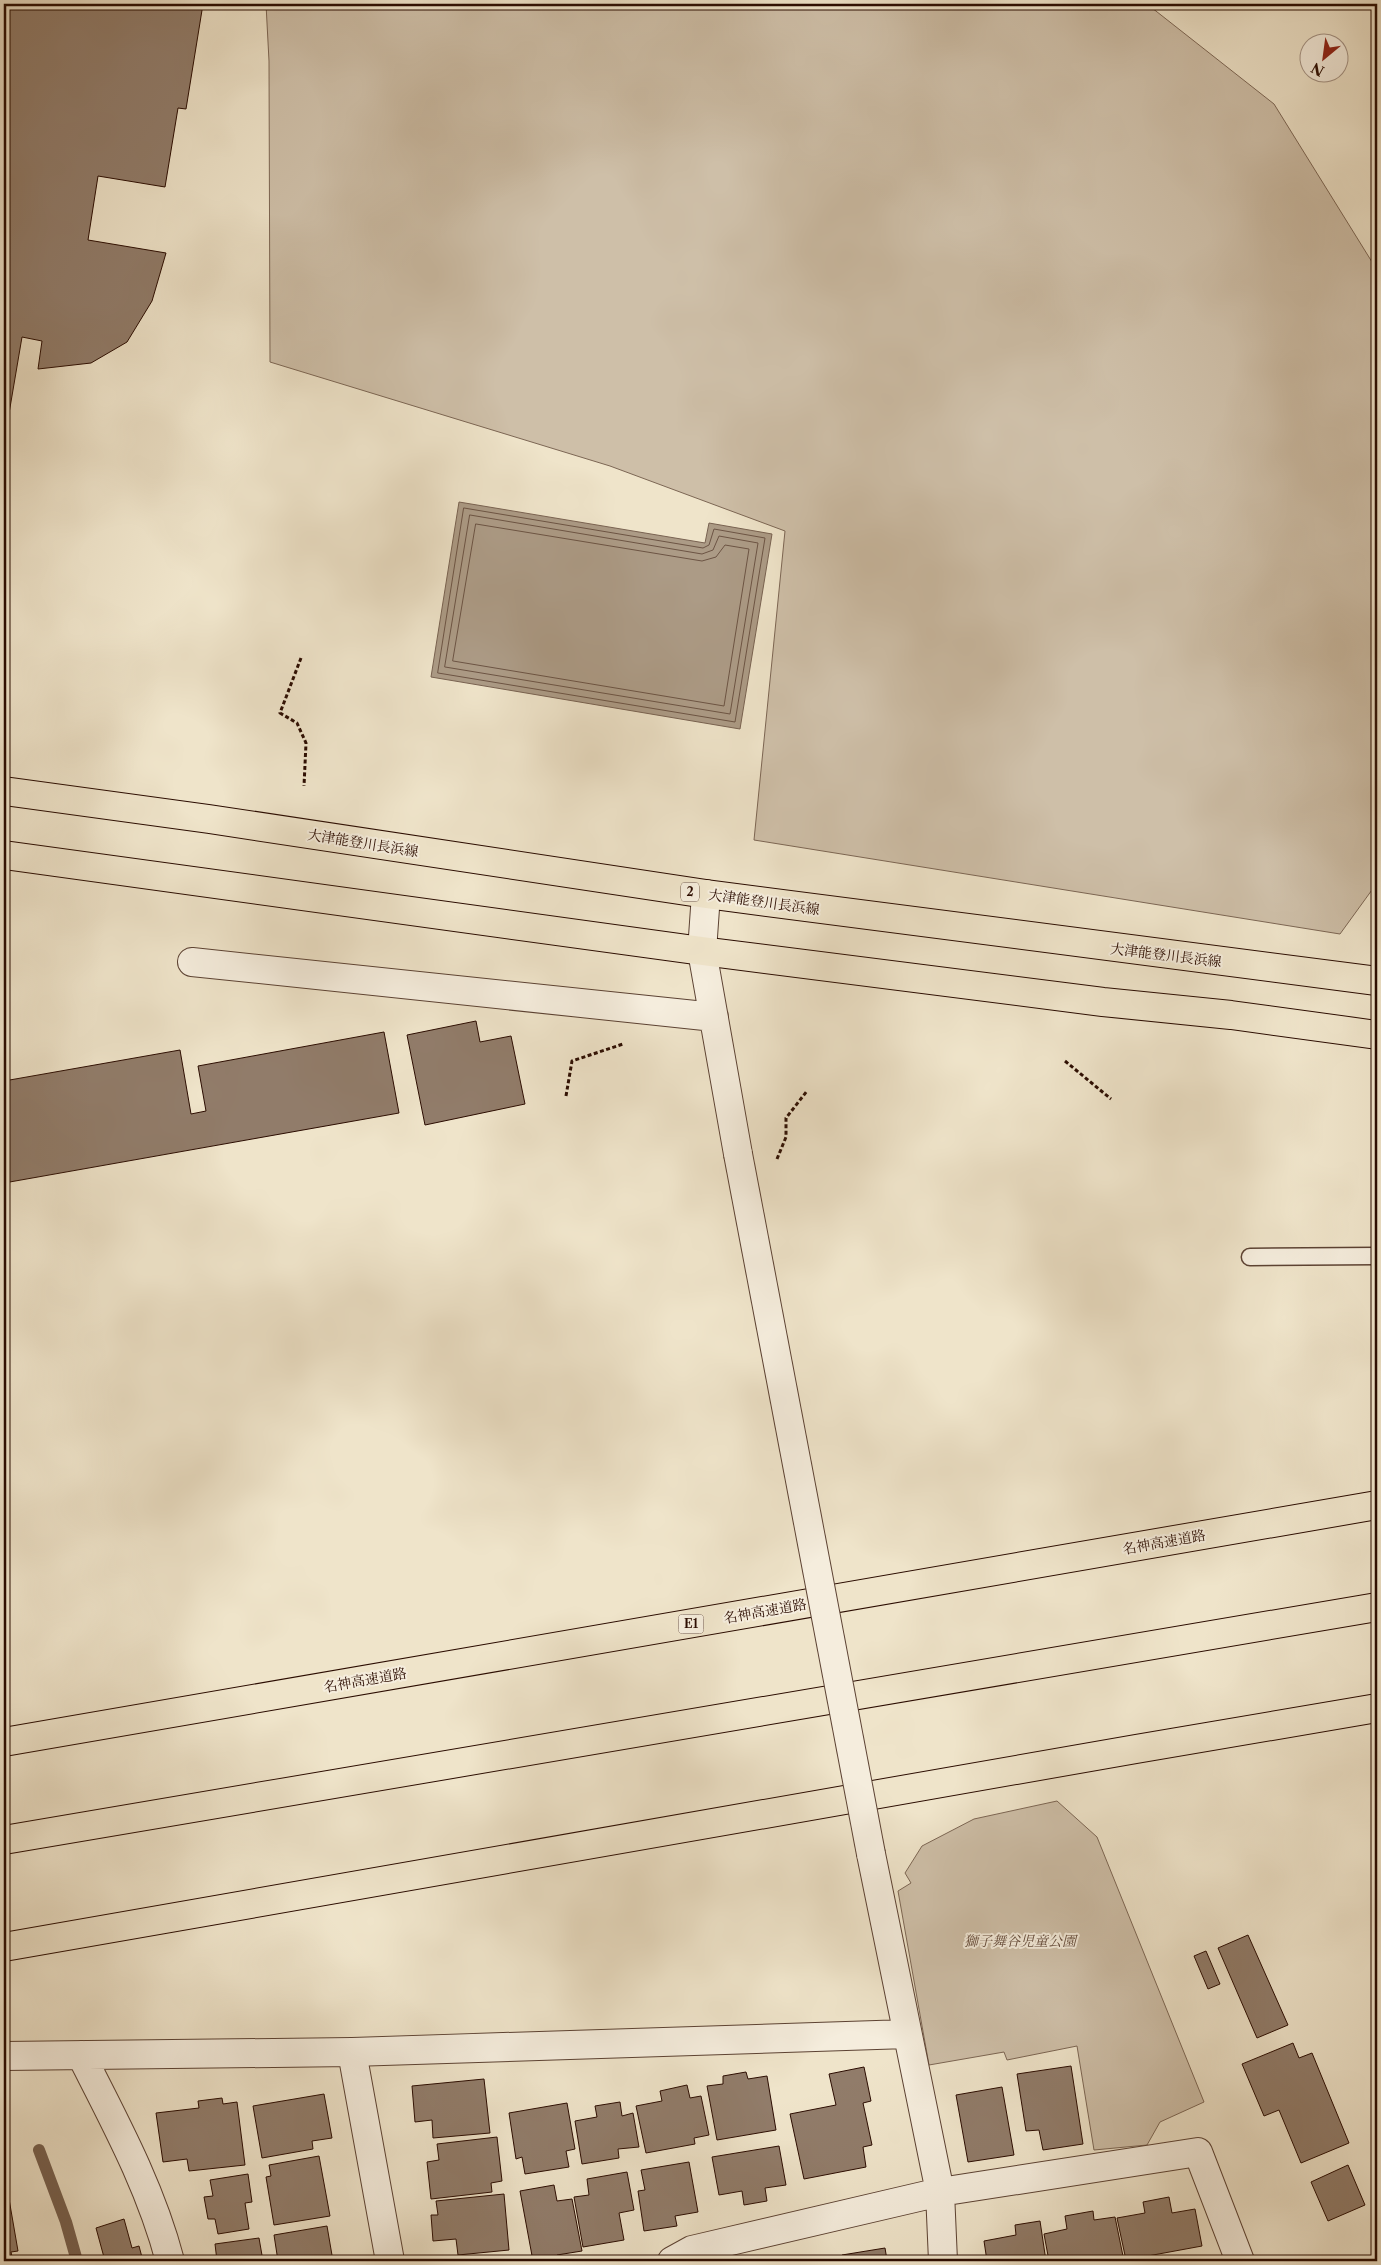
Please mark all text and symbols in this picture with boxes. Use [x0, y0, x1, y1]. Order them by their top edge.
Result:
north arrow [1298, 32, 1348, 82]
text: N [1308, 59, 1327, 80]
street label: 大津能登川長浜線 [306, 825, 420, 861]
road number: 2 [681, 882, 699, 902]
street label: 大津能登川長浜線 [707, 885, 821, 919]
street label: 大津能登川長浜線 [1109, 939, 1223, 971]
street label: 名神高速道路 [1121, 1526, 1207, 1558]
street label: 名神高速道路 [722, 1595, 808, 1627]
road number: E1 [678, 1615, 704, 1634]
street label: 名神高速道路 [322, 1664, 408, 1696]
park label: 獅子舞谷児童公園 [964, 1932, 1078, 1950]

